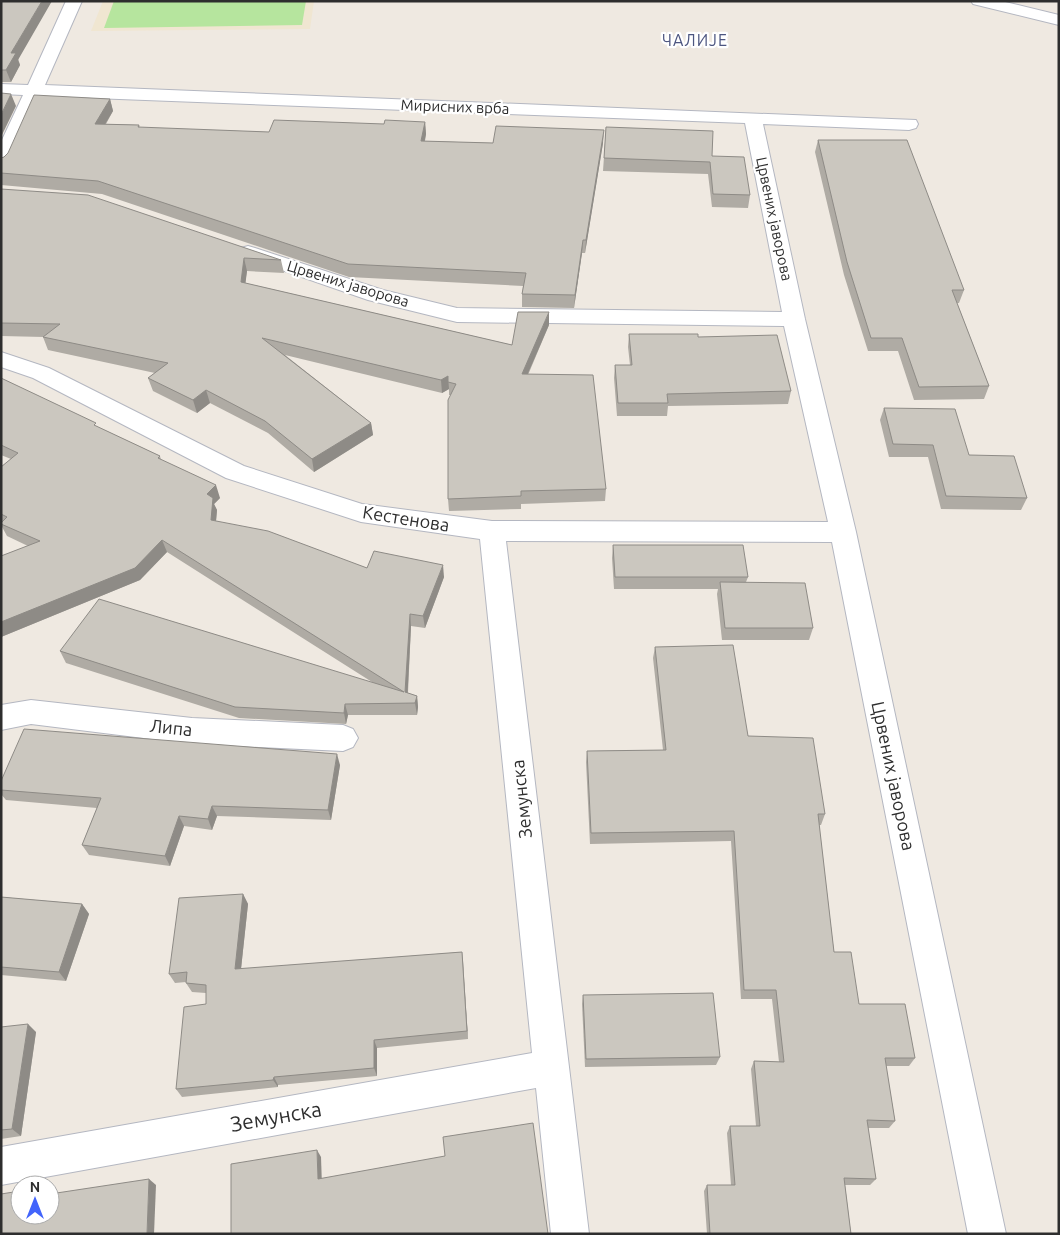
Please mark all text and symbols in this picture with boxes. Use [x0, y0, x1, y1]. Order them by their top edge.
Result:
district label: ЧАЛИЈЕ [662, 31, 728, 49]
street label: Мирисних врба [400, 96, 510, 117]
street label: Црвених јаворова [753, 155, 796, 283]
street label: Црвених јаворова [285, 257, 411, 310]
street label: Кестенова [361, 501, 451, 535]
street label: Црвених јаворова [868, 699, 920, 852]
street label: Липа [149, 715, 193, 739]
street label: Земунска [507, 759, 535, 840]
street label: Земунска [228, 1096, 323, 1136]
north arrow [10, 1175, 60, 1225]
text: N [30, 1179, 40, 1195]

